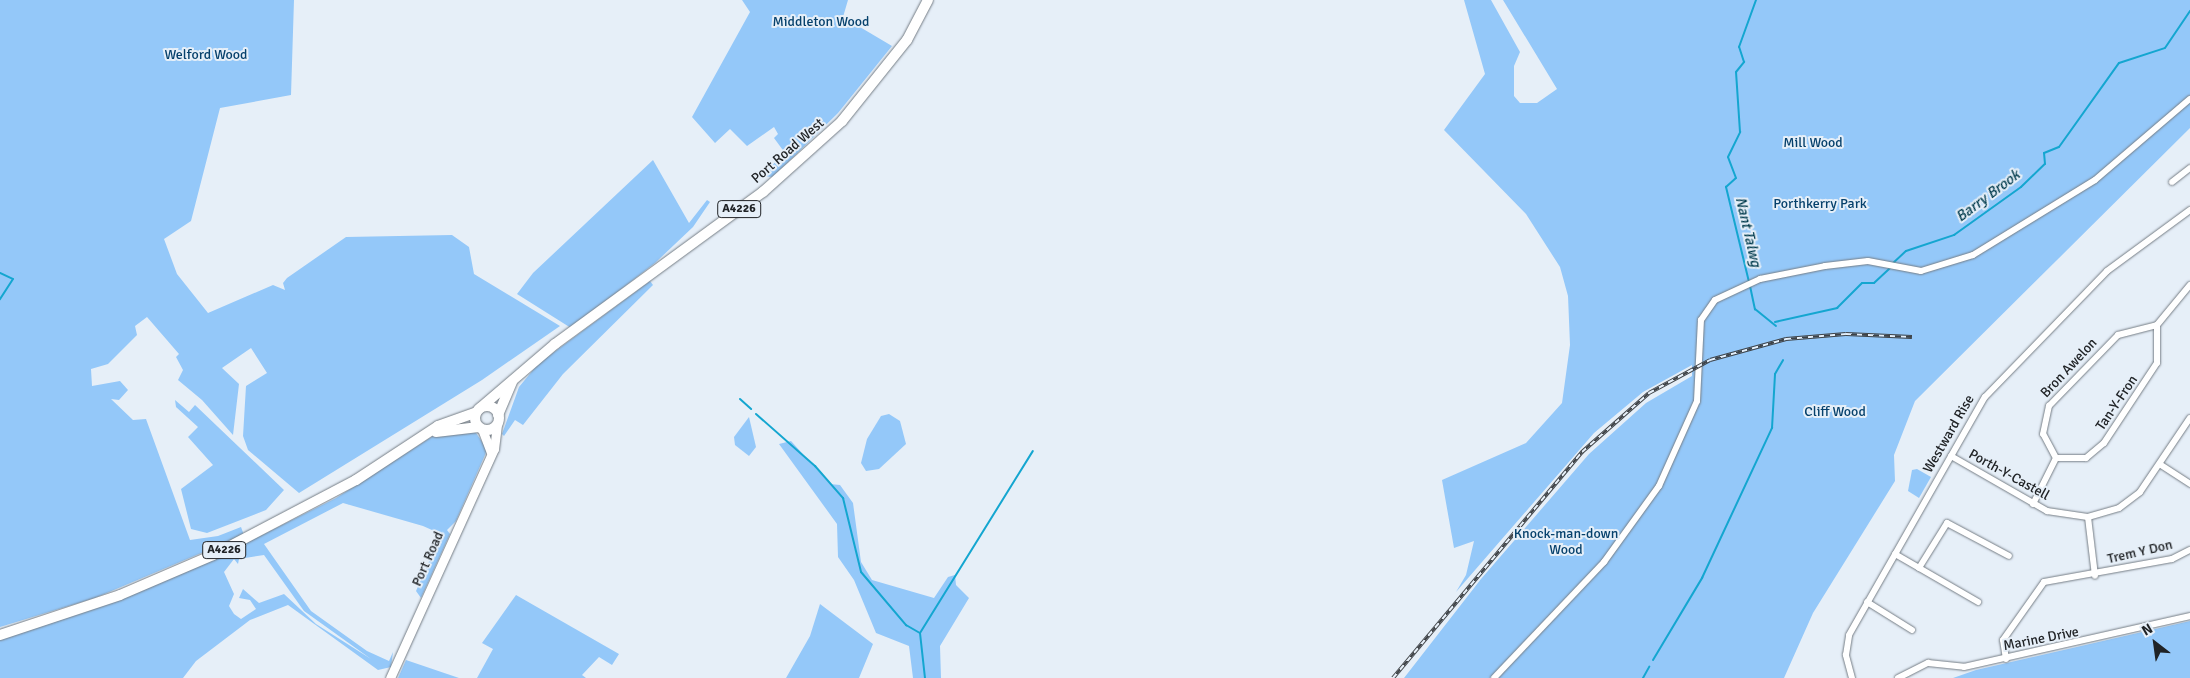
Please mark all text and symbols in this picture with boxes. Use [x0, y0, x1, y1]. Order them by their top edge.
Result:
park label: Middleton Wood [772, 14, 870, 30]
park label: Welford Wood [164, 47, 248, 63]
street label: Port Road West [748, 115, 828, 187]
park label: Mill Wood [1783, 135, 1843, 151]
water label: Barry Brook [1952, 166, 2024, 226]
water label: Nant Talwg [1731, 195, 1765, 269]
park label: Porthkerry Park [1773, 196, 1867, 212]
road number: A4226 [716, 200, 762, 218]
street label: Bron Awelon [2037, 335, 2101, 401]
street label: Tan-Y-Fron [2092, 372, 2142, 434]
street label: Westward Rise [1920, 392, 1978, 476]
park label: Cliff Wood [1804, 404, 1866, 420]
street label: Porth-Y-Castell [1966, 446, 2052, 504]
park label: Knock-man-down Wood [1514, 526, 1618, 558]
street label: Port Road [408, 529, 448, 589]
street label: Trem Y Don [2106, 536, 2174, 568]
road number: A4226 [202, 540, 246, 560]
north arrow [2130, 618, 2180, 668]
text: N [2139, 620, 2156, 639]
street label: Marine Drive [2002, 623, 2080, 655]

